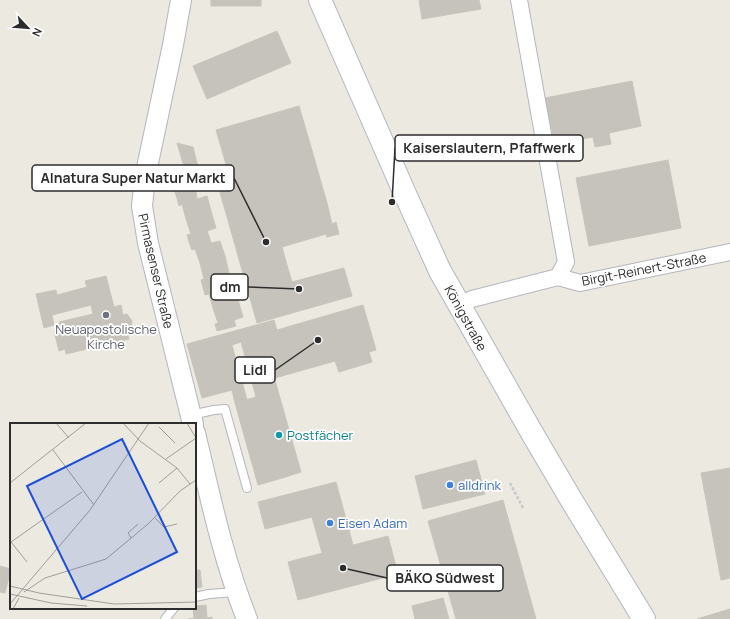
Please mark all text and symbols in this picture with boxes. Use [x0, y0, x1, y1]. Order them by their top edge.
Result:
north arrow [8, 8, 48, 48]
text: N [29, 26, 46, 40]
callout: Kaiserslautern, Pfaffwerk [395, 135, 583, 161]
text: Kaiserslautern, Pfaffwerk [403, 138, 575, 157]
callout: Alnatura Super Natur Markt [32, 165, 234, 191]
text: Alnatura Super Natur Markt [40, 168, 226, 187]
street label: Pirmasenser Straße [134, 212, 178, 331]
street label: Birgit-Reinert-Straße [580, 248, 708, 290]
callout: dm [211, 274, 248, 300]
text: dm [219, 277, 241, 296]
street label: Königstraße [441, 282, 492, 354]
marker: Neuapostolische Kirche [101, 310, 111, 320]
place label: Neuapostolische Kirche [55, 320, 157, 353]
callout: Lidl [235, 357, 275, 383]
text: Lidl [243, 360, 267, 379]
inset map [10, 423, 196, 609]
place label: Postfächer [287, 426, 354, 444]
marker: Postfächer [274, 430, 284, 440]
place label: alldrink [458, 476, 501, 494]
marker: alldrink [445, 480, 455, 490]
place label: Eisen Adam [338, 514, 407, 532]
marker: Eisen Adam [325, 518, 335, 528]
callout: BÄKO Südwest [387, 565, 503, 591]
text: BÄKO Südwest [395, 568, 495, 587]

